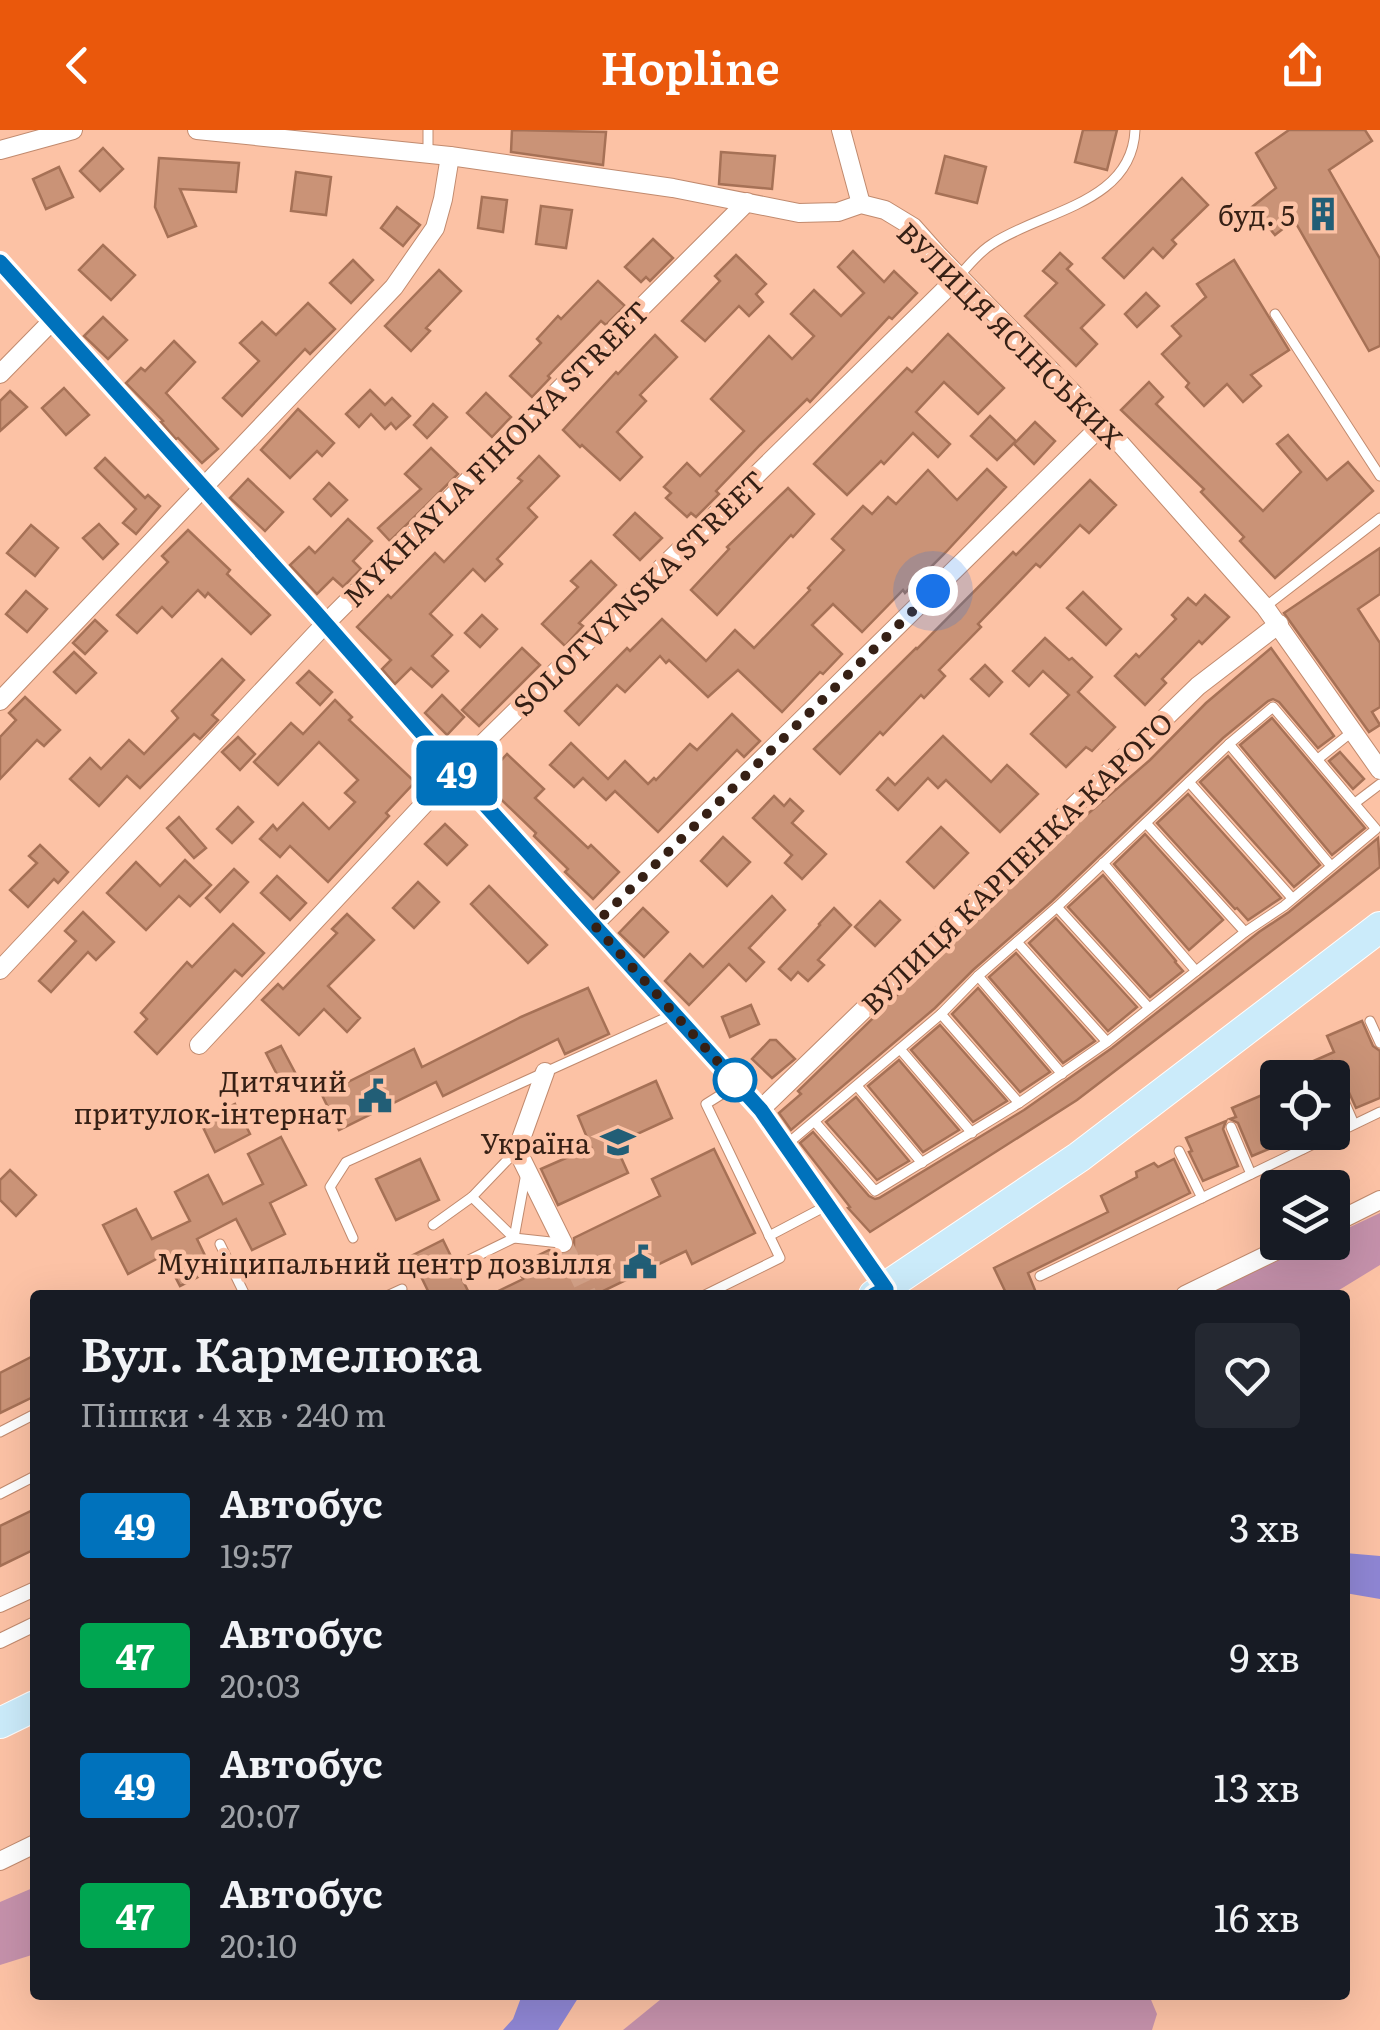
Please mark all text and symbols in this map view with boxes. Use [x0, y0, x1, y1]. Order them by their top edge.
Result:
text: Hopline [600, 32, 780, 99]
icon: back [50, 38, 105, 93]
icon: share [1275, 38, 1330, 93]
place label: буд. 5 [1218, 193, 1295, 235]
building icon: буд. 5 [1304, 195, 1342, 233]
street label: ВУЛИЦЯ ЯСІНСЬКИХ [888, 211, 1134, 457]
street label: MYKHAYLA FIHOLYA STREET [332, 290, 658, 616]
street label: SOLOTVYNSKA STREET [502, 460, 774, 724]
your location [908, 566, 958, 616]
street label: ВУЛИЦЯ КАРПЕНКА-КАРОГО [851, 701, 1181, 1023]
line badge: 49 [412, 740, 502, 806]
text: 49 [436, 747, 478, 799]
place label: Дитячий притулок-інтернат [74, 1059, 347, 1133]
unlabelled marker [714, 1059, 756, 1101]
map controls [1260, 1060, 1350, 1260]
button: locate [1260, 1060, 1350, 1150]
public building icon: Дитячий притулок-інтернат [356, 1077, 394, 1115]
place label: Україна [480, 1121, 590, 1163]
school or university icon: Україна [599, 1123, 637, 1161]
button: layers [1260, 1170, 1350, 1260]
place label: Муніципальний центр дозвілля [156, 1241, 612, 1283]
public building icon: Муніципальний центр дозвілля [621, 1243, 659, 1281]
text: Вул. Кармелюка [80, 1316, 482, 1387]
button: heart [1195, 1323, 1300, 1428]
text: Пішки · 4 хв · 240 m [80, 1389, 386, 1437]
text: Автобус [220, 1473, 383, 1530]
text: 3 хв [1229, 1497, 1300, 1554]
text: 49 [114, 1499, 156, 1551]
text: 19:57 [220, 1530, 293, 1578]
text: Автобус [220, 1603, 383, 1660]
text: 9 хв [1230, 1627, 1300, 1684]
text: 47 [116, 1629, 154, 1681]
text: 20:03 [220, 1660, 301, 1708]
text: Автобус [220, 1733, 383, 1790]
text: 13 хв [1213, 1757, 1300, 1814]
text: 49 [114, 1759, 156, 1811]
text: 20:07 [220, 1790, 300, 1838]
text: Автобус [220, 1863, 383, 1920]
text: 16 хв [1214, 1887, 1300, 1944]
text: 47 [116, 1889, 154, 1941]
text: 20:10 [220, 1920, 297, 1968]

